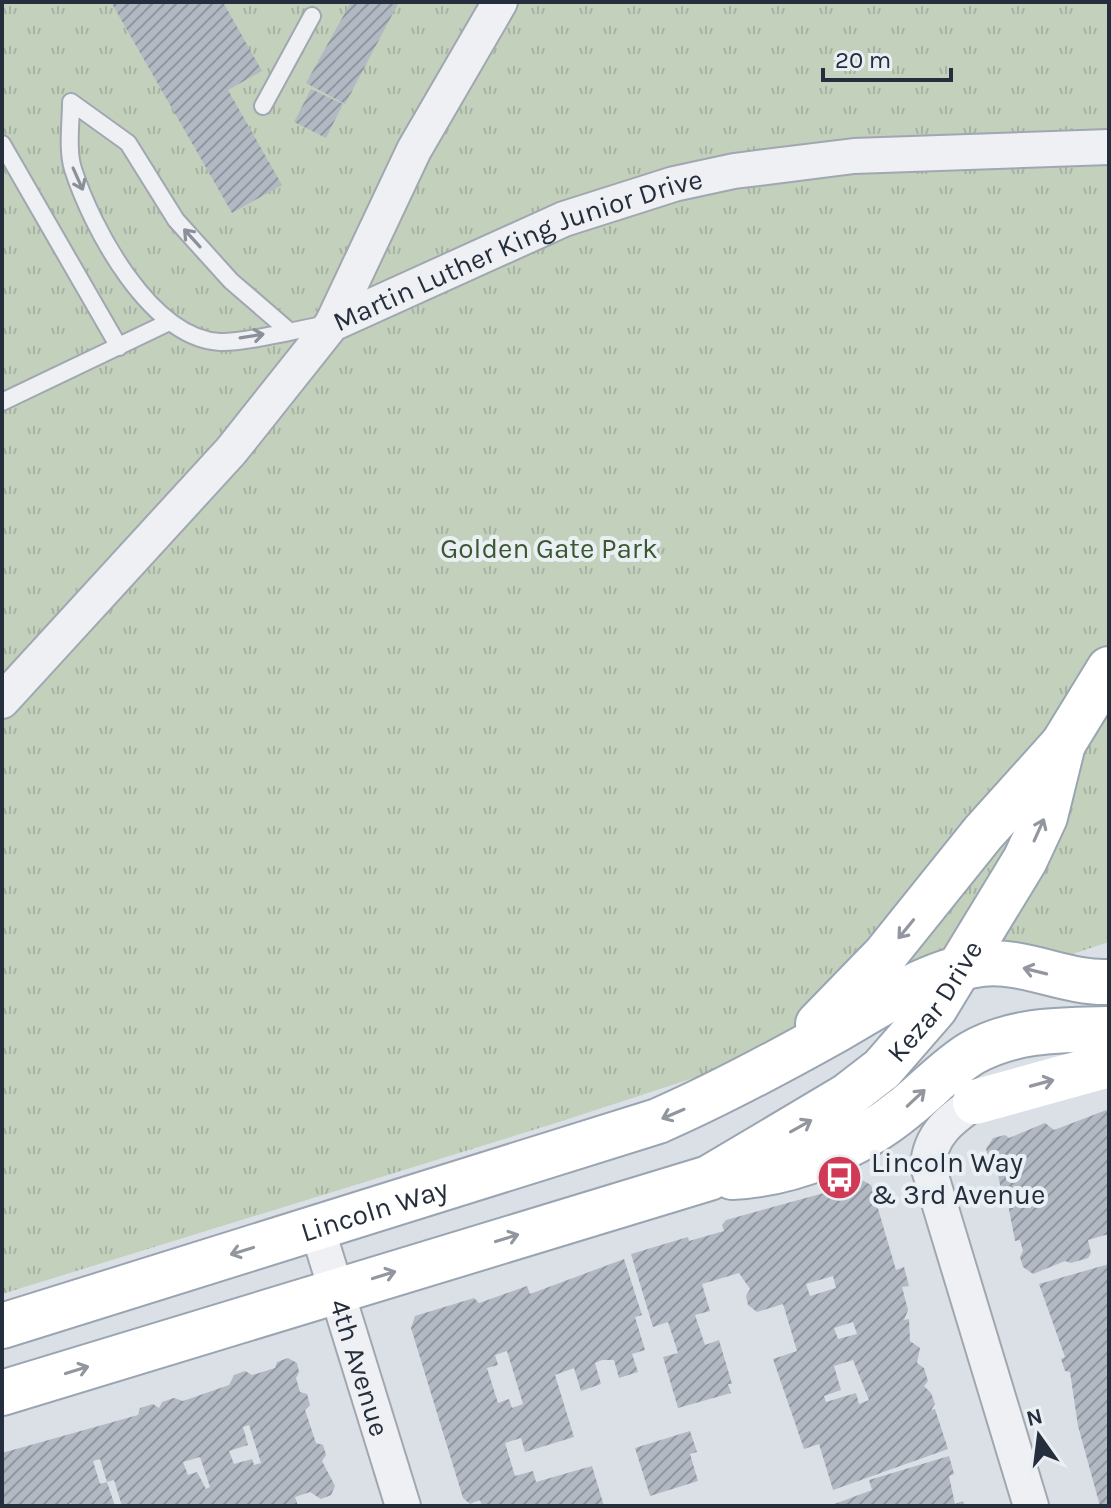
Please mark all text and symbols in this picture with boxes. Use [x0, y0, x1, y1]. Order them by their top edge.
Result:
scale bar [823, 32, 951, 82]
text: 20 m [835, 46, 891, 74]
street label: Martin Luther King Junior Drive [328, 162, 706, 338]
one-way arrow [71, 167, 86, 191]
one-way arrow [183, 229, 201, 249]
one-way arrow [239, 328, 265, 343]
park label: Golden Gate Park [440, 532, 658, 565]
one-way arrow [1032, 819, 1047, 843]
one-way arrow [897, 918, 915, 939]
street label: Kezar Drive [880, 934, 989, 1069]
one-way arrow [1023, 963, 1049, 978]
one-way arrow [1029, 1075, 1055, 1090]
one-way arrow [906, 1089, 926, 1108]
one-way arrow [661, 1108, 686, 1123]
one-way arrow [789, 1117, 813, 1133]
place label: Lincoln Way & 3rd Avenue [871, 1146, 1045, 1211]
bus stop icon: Lincoln Way & 3rd Avenue [816, 1154, 864, 1202]
street label: Lincoln Way [297, 1172, 452, 1249]
one-way arrow [494, 1230, 520, 1245]
one-way arrow [230, 1244, 256, 1259]
one-way arrow [371, 1267, 396, 1281]
street label: 4th Avenue [323, 1295, 396, 1440]
one-way arrow [63, 1362, 89, 1377]
north arrow [999, 1396, 1079, 1476]
text: N [1024, 1403, 1045, 1432]

